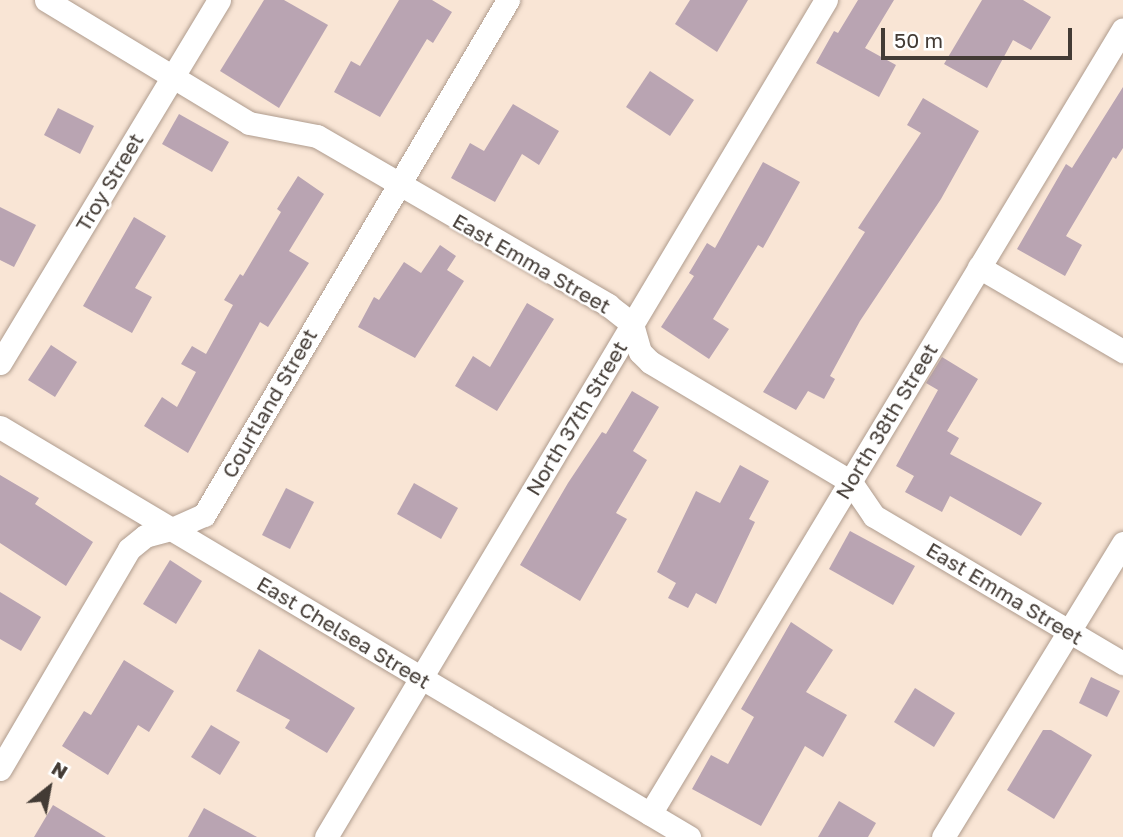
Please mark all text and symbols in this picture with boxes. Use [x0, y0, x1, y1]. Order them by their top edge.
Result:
scale bar [885, 14, 1076, 58]
text: 50 m [894, 27, 943, 53]
street label: Troy Street [70, 128, 148, 236]
street label: East Emma Street [448, 207, 616, 319]
street label: Courtland Street [216, 324, 322, 482]
street label: North 37th Street [520, 336, 632, 500]
street label: North 38th Street [829, 338, 943, 504]
street label: East Emma Street [922, 536, 1088, 650]
street label: East Chelsea Street [253, 570, 435, 694]
north arrow [14, 753, 84, 823]
text: N [48, 756, 72, 783]

